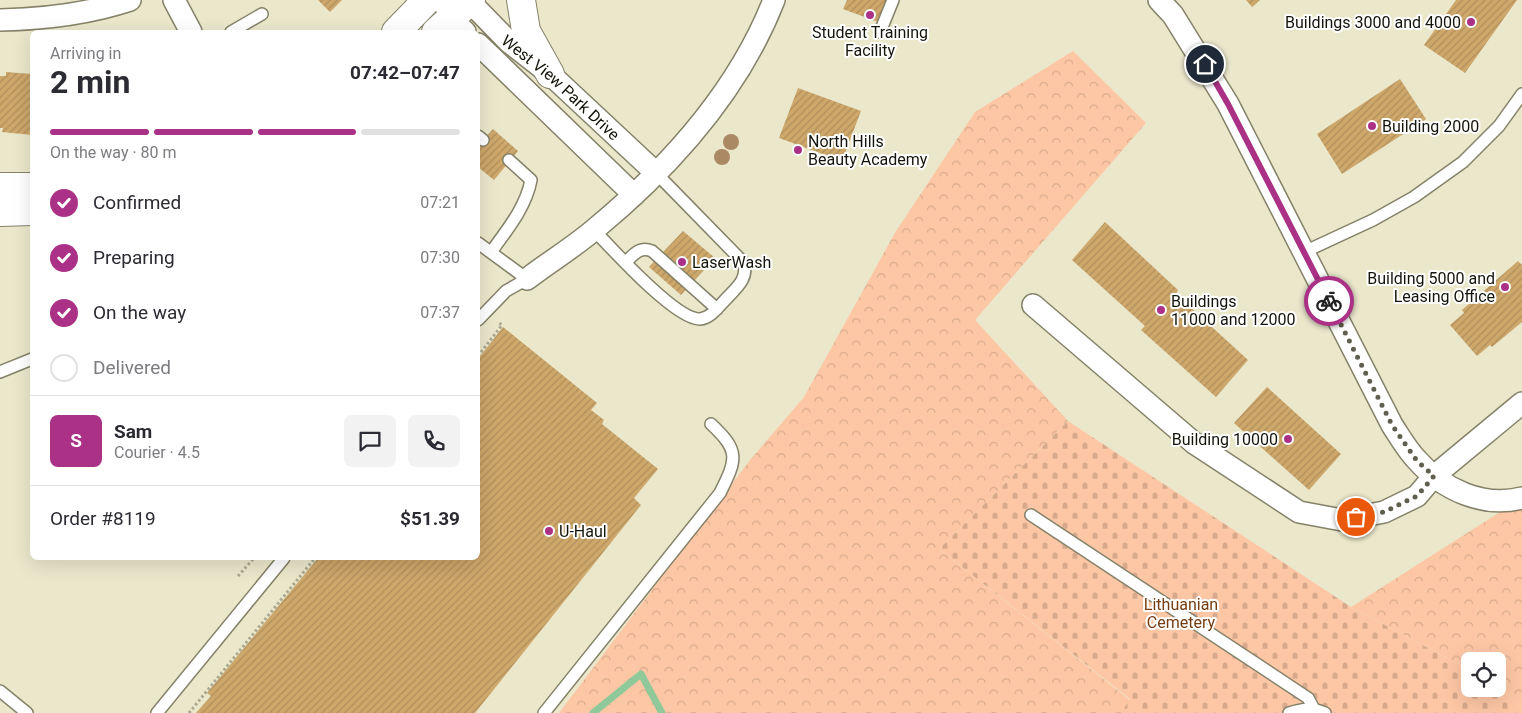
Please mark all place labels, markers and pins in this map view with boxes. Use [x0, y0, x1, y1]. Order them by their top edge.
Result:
marker: Student Training Facility [864, 9, 876, 21]
place label: Buildings 3000 and 4000 [1285, 13, 1461, 32]
marker: Buildings 3000 and 4000 [1465, 16, 1477, 28]
place label: Student Training Facility [812, 23, 928, 60]
pin [1184, 43, 1226, 85]
place label: Building 2000 [1382, 117, 1479, 136]
marker: Building 2000 [1366, 120, 1378, 132]
place label: North Hills Beauty Academy [808, 132, 928, 169]
marker: North Hills Beauty Academy [792, 144, 804, 156]
place label: LaserWash [692, 253, 771, 272]
marker: LaserWash [676, 256, 688, 268]
place label: Building 5000 and Leasing Office [1367, 269, 1495, 306]
marker: Building 5000 and Leasing Office [1499, 281, 1511, 293]
place label: Buildings 11000 and 12000 [1171, 292, 1295, 329]
marker: Buildings 11000 and 12000 [1155, 304, 1167, 316]
place label: Building 10000 [1172, 430, 1278, 449]
marker: Building 10000 [1282, 433, 1294, 445]
pin [1335, 496, 1377, 538]
place label: U-Haul [559, 522, 607, 541]
marker: U-Haul [543, 525, 555, 537]

